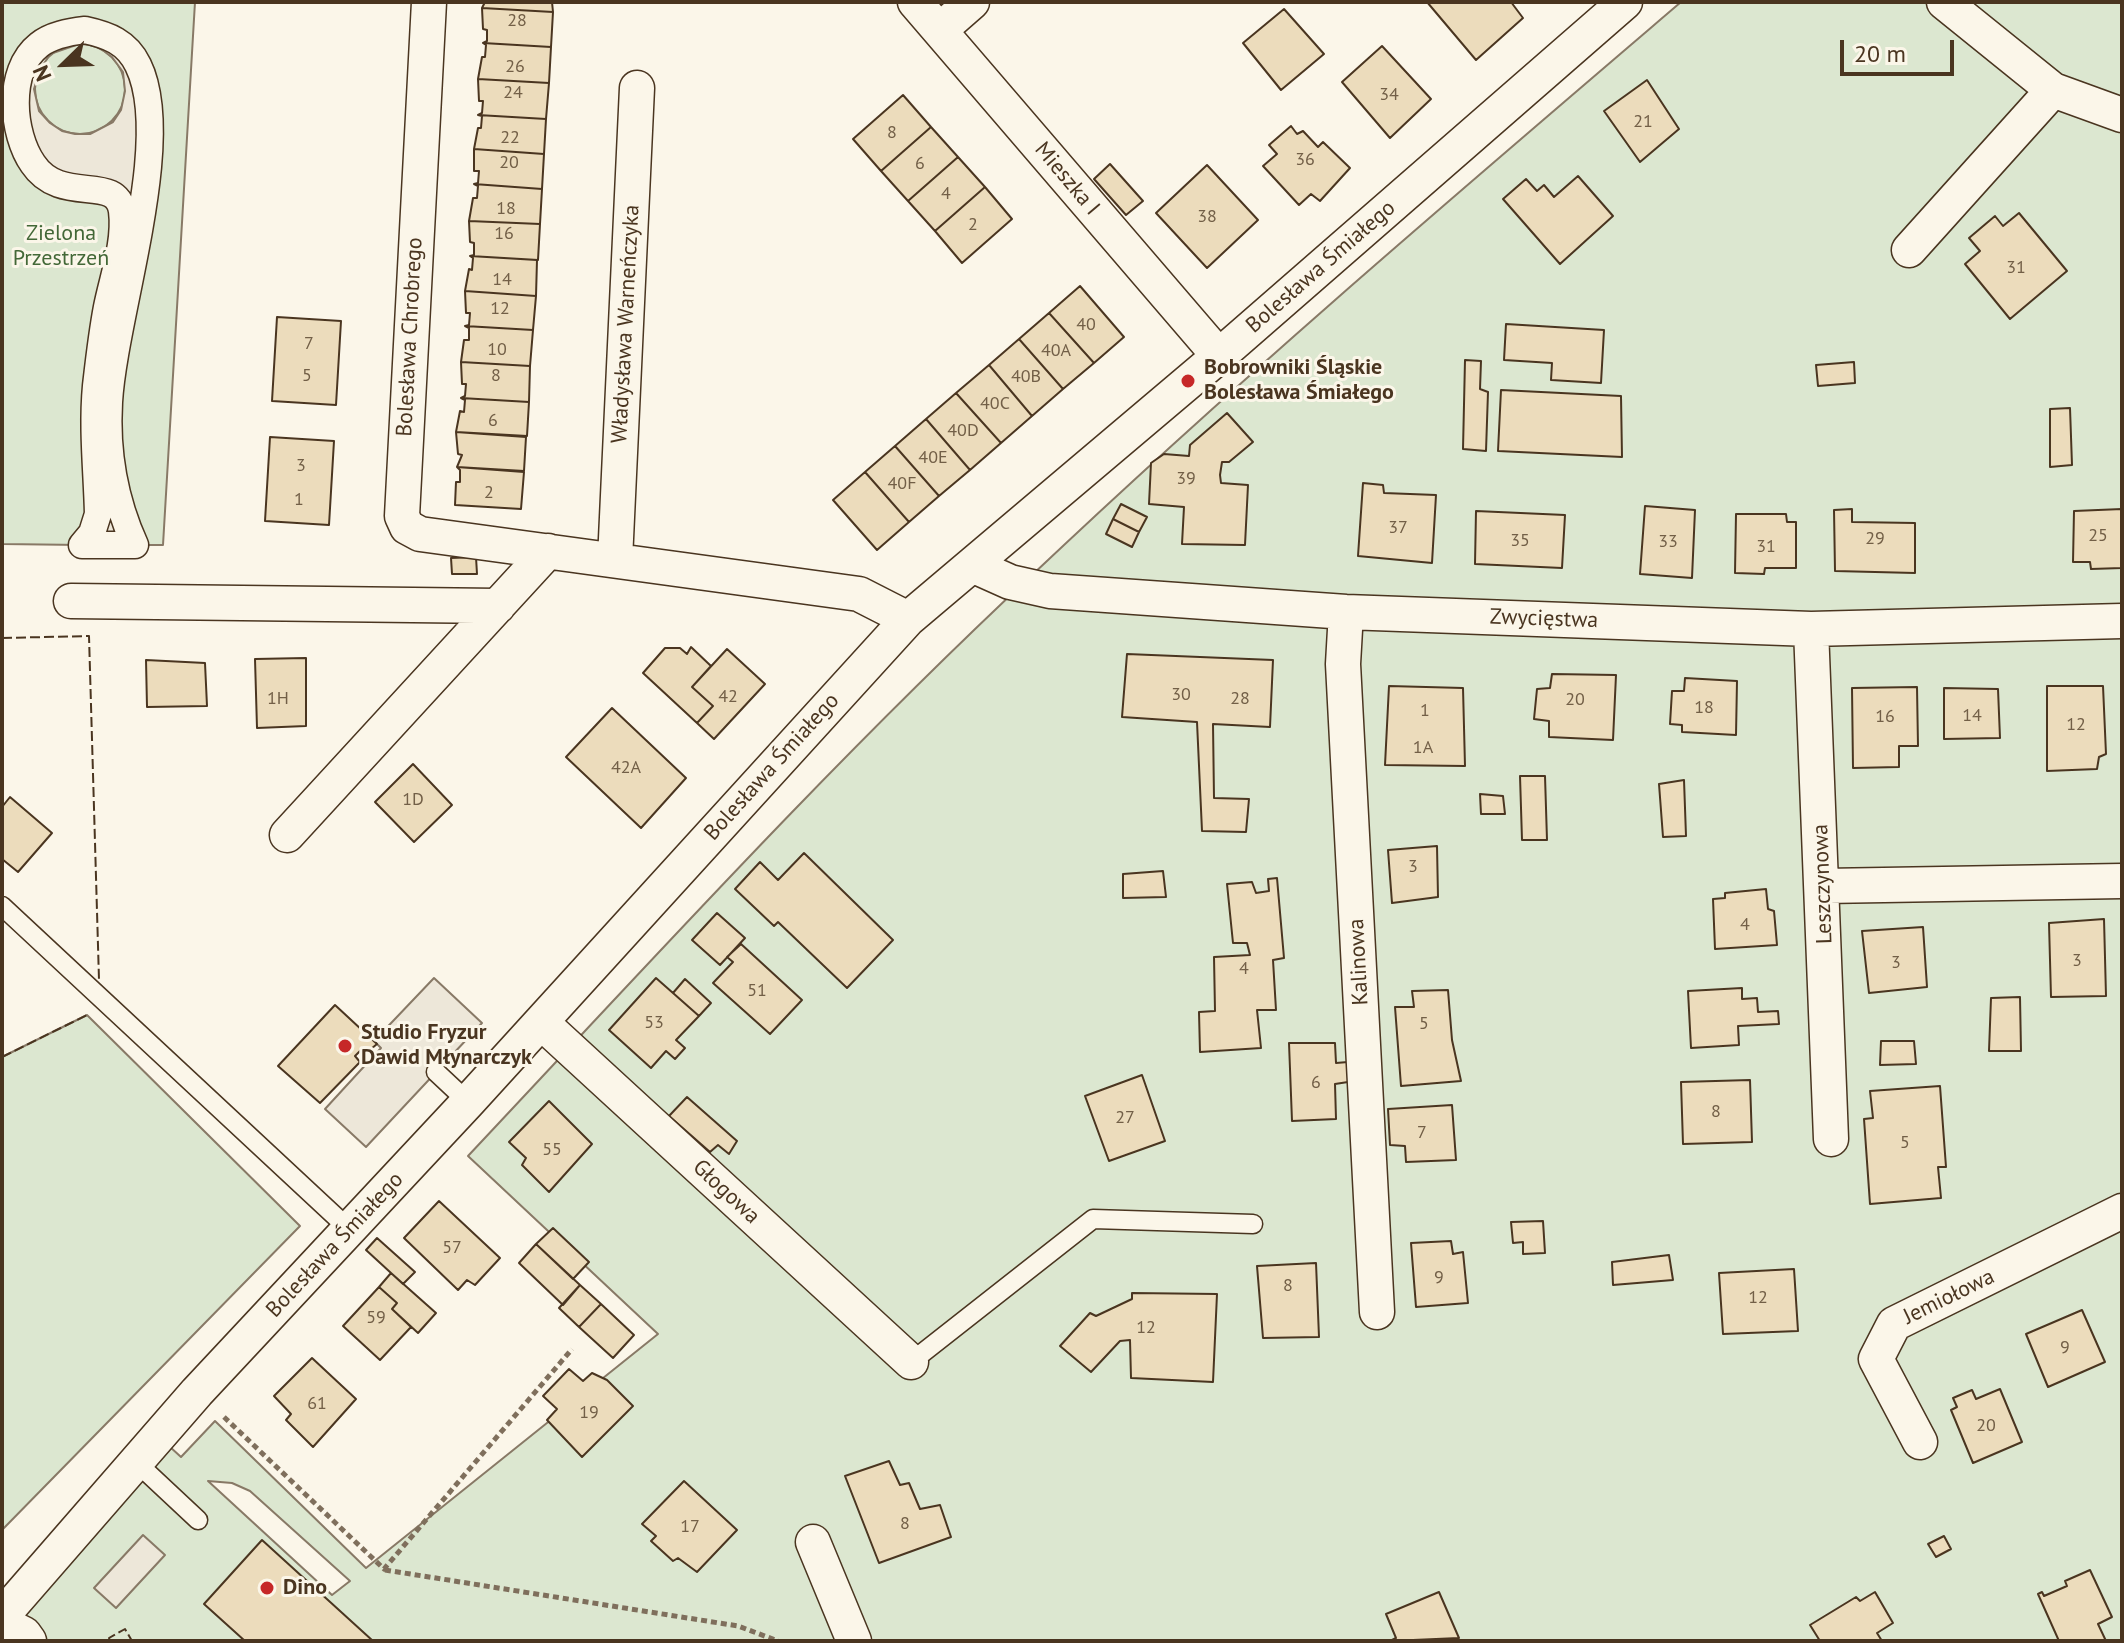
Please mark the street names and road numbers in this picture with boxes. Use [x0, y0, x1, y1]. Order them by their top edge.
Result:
street label: Mieszka I [1029, 137, 1105, 221]
street label: Bolesława Śmiałego [1241, 195, 1401, 339]
street label: Władysława Warneńczyka [607, 204, 645, 444]
street label: Bolesława Chrobrego [392, 237, 428, 437]
street label: Zwycięstwa [1489, 604, 1599, 634]
street label: Bolesława Śmiałego [699, 688, 845, 846]
street label: Leszczynowa [1808, 824, 1838, 944]
street label: Kalinowa [1344, 918, 1374, 1006]
street label: Głogowa [687, 1154, 765, 1230]
street label: Bolesława Śmiałego [261, 1167, 409, 1323]
street label: Jemiołowa [1899, 1264, 1999, 1330]

